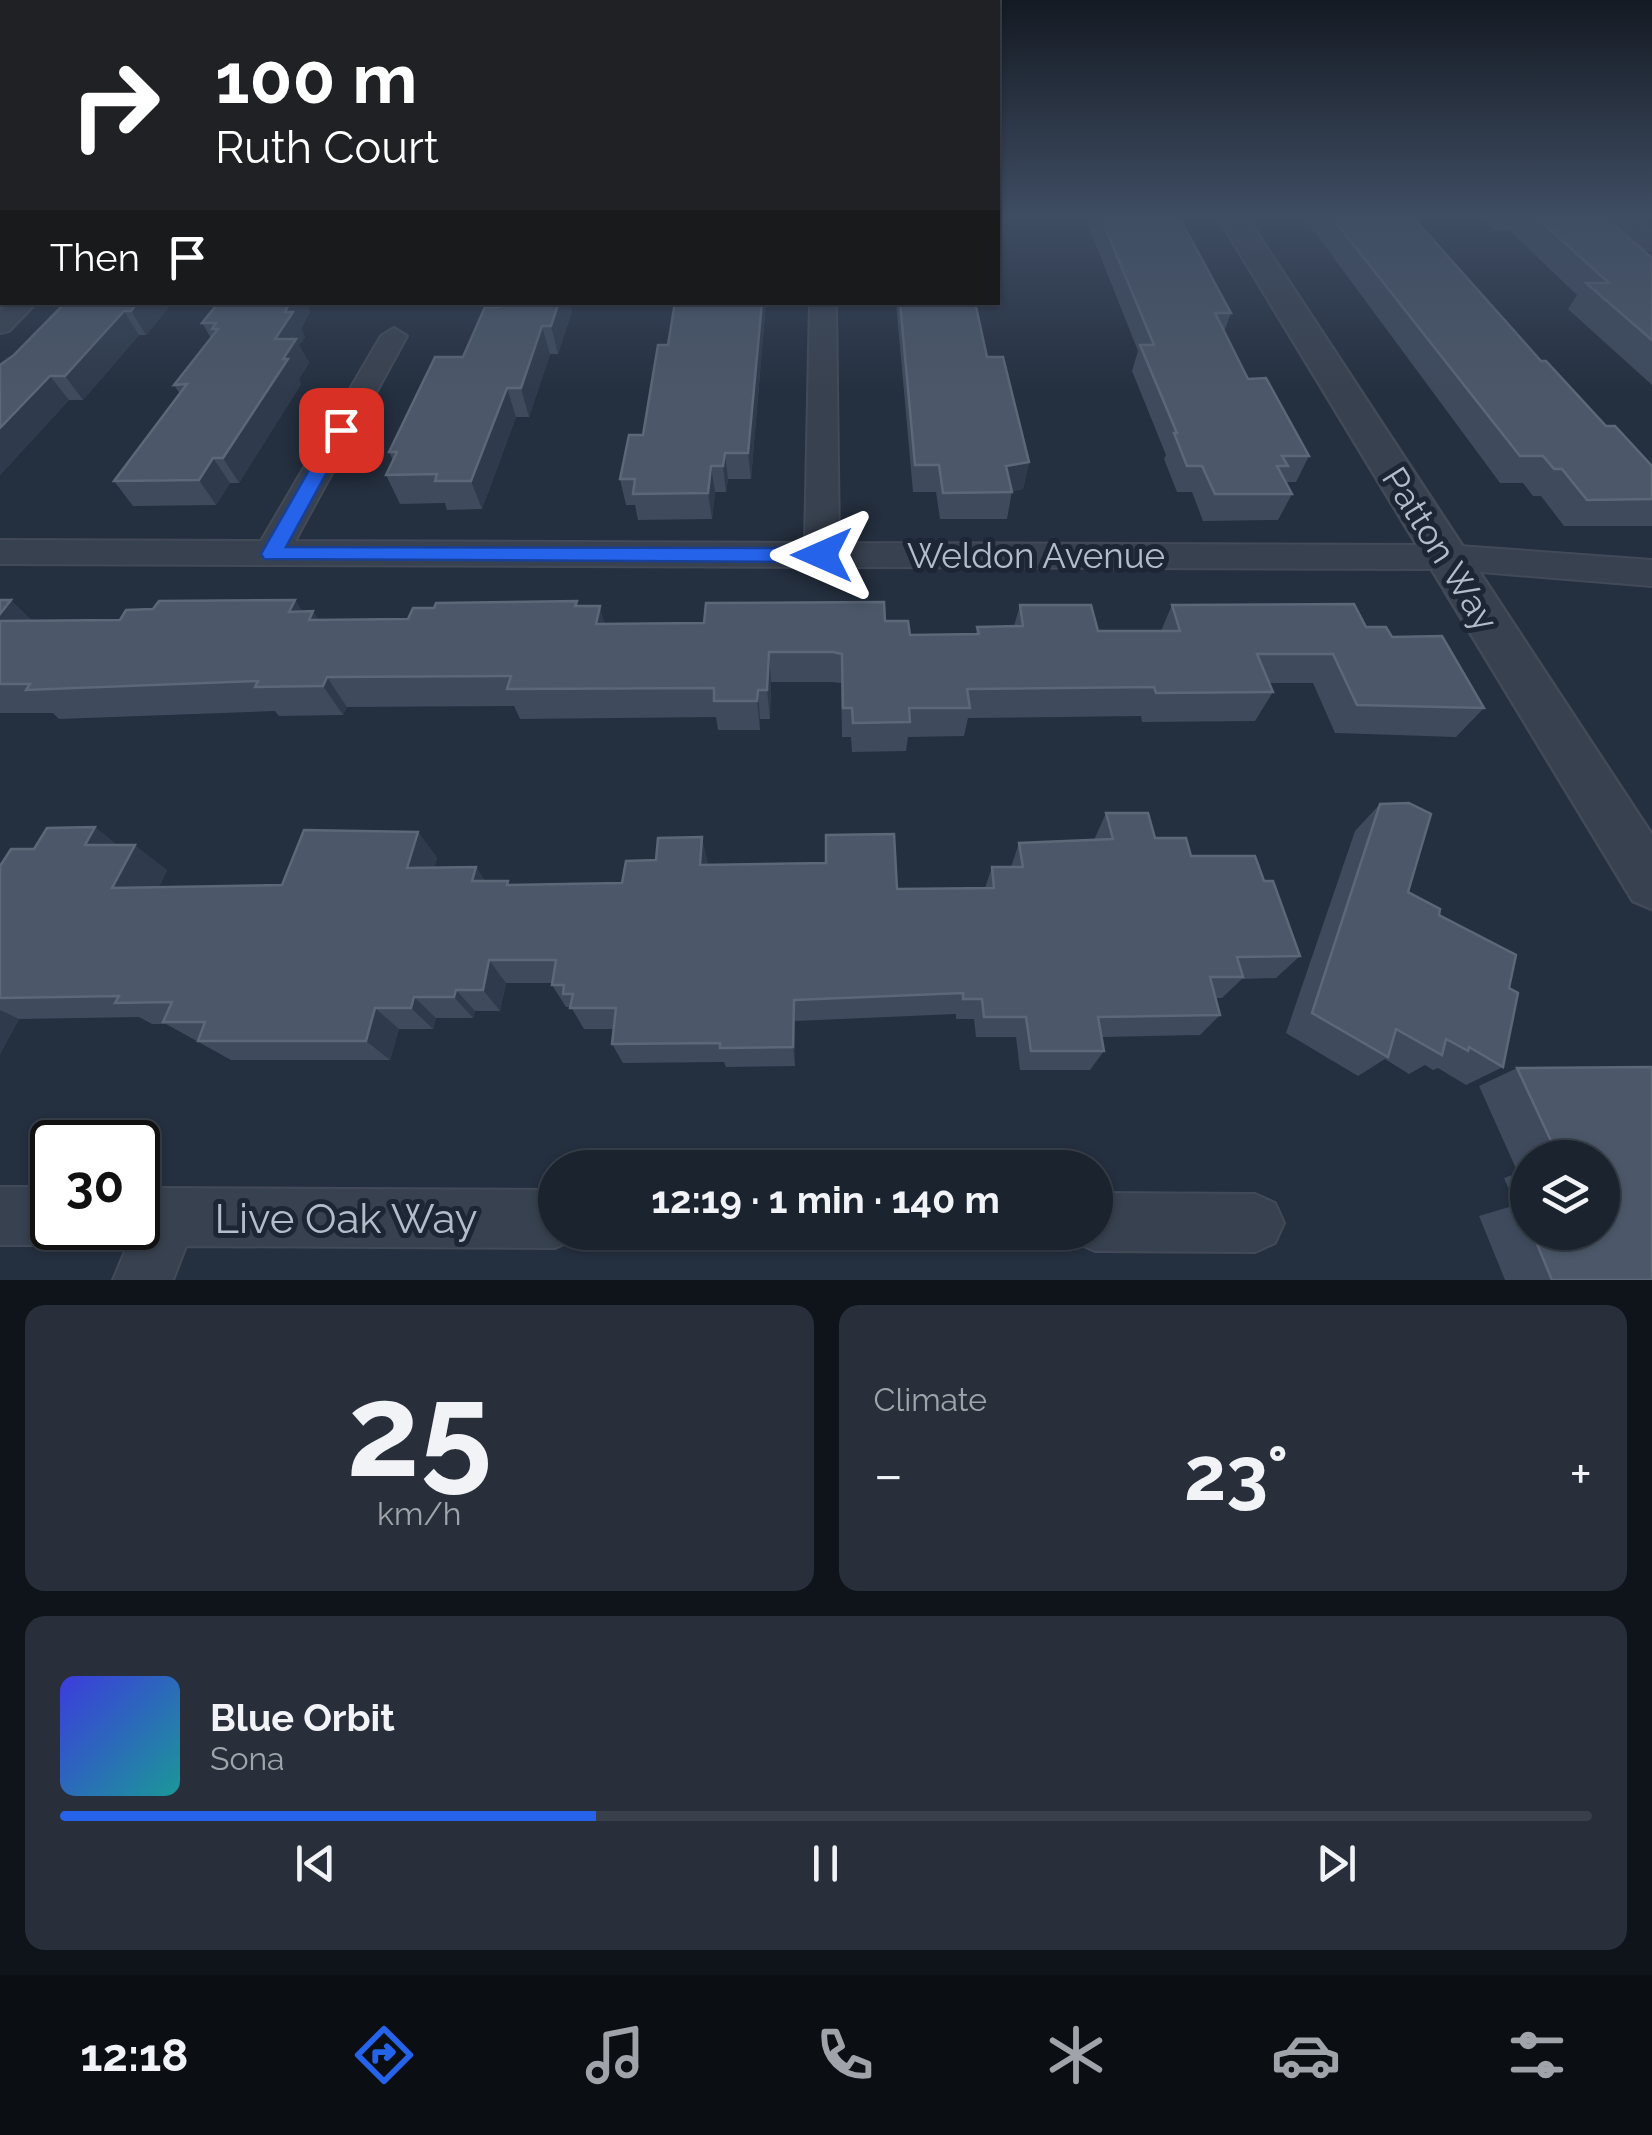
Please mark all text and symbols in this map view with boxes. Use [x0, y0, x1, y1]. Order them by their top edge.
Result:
text: 100 m [215, 37, 418, 119]
icon: right [50, 40, 180, 170]
text: Ruth Court [215, 121, 439, 174]
icon: arrive [160, 230, 215, 285]
text: Then [50, 235, 140, 280]
pin [299, 388, 384, 473]
icon: arrive [314, 403, 369, 458]
street label: Patton Way [1374, 459, 1507, 638]
position arrow [770, 503, 874, 607]
street label: Weldon Avenue [907, 535, 1165, 576]
speed limit sign: 30 [30, 1120, 160, 1250]
map controls [1510, 1140, 1620, 1250]
button: layers [1510, 1140, 1620, 1250]
text: 12:19 · 1 min · 140 m [651, 1177, 1000, 1222]
street label: Live Oak Way [214, 1194, 478, 1243]
text: 25 [347, 1354, 492, 1506]
text: Climate [874, 1381, 987, 1418]
text: 23° [1184, 1429, 1288, 1518]
text: − [874, 1442, 903, 1507]
text: + [1569, 1442, 1592, 1507]
text: km/h [377, 1495, 461, 1532]
text: Blue Orbit [210, 1695, 395, 1740]
text: Sona [210, 1740, 285, 1777]
icon: previous [288, 1836, 343, 1891]
icon: pause [798, 1836, 853, 1891]
icon: next [1309, 1836, 1364, 1891]
icon: directions [349, 2020, 419, 2090]
icon: music [580, 2020, 650, 2090]
icon: phone [810, 2020, 880, 2090]
icon: climate [1041, 2020, 1111, 2090]
icon: car [1271, 2020, 1341, 2090]
icon: filters [1502, 2020, 1572, 2090]
text: 12:18 [80, 2029, 188, 2082]

